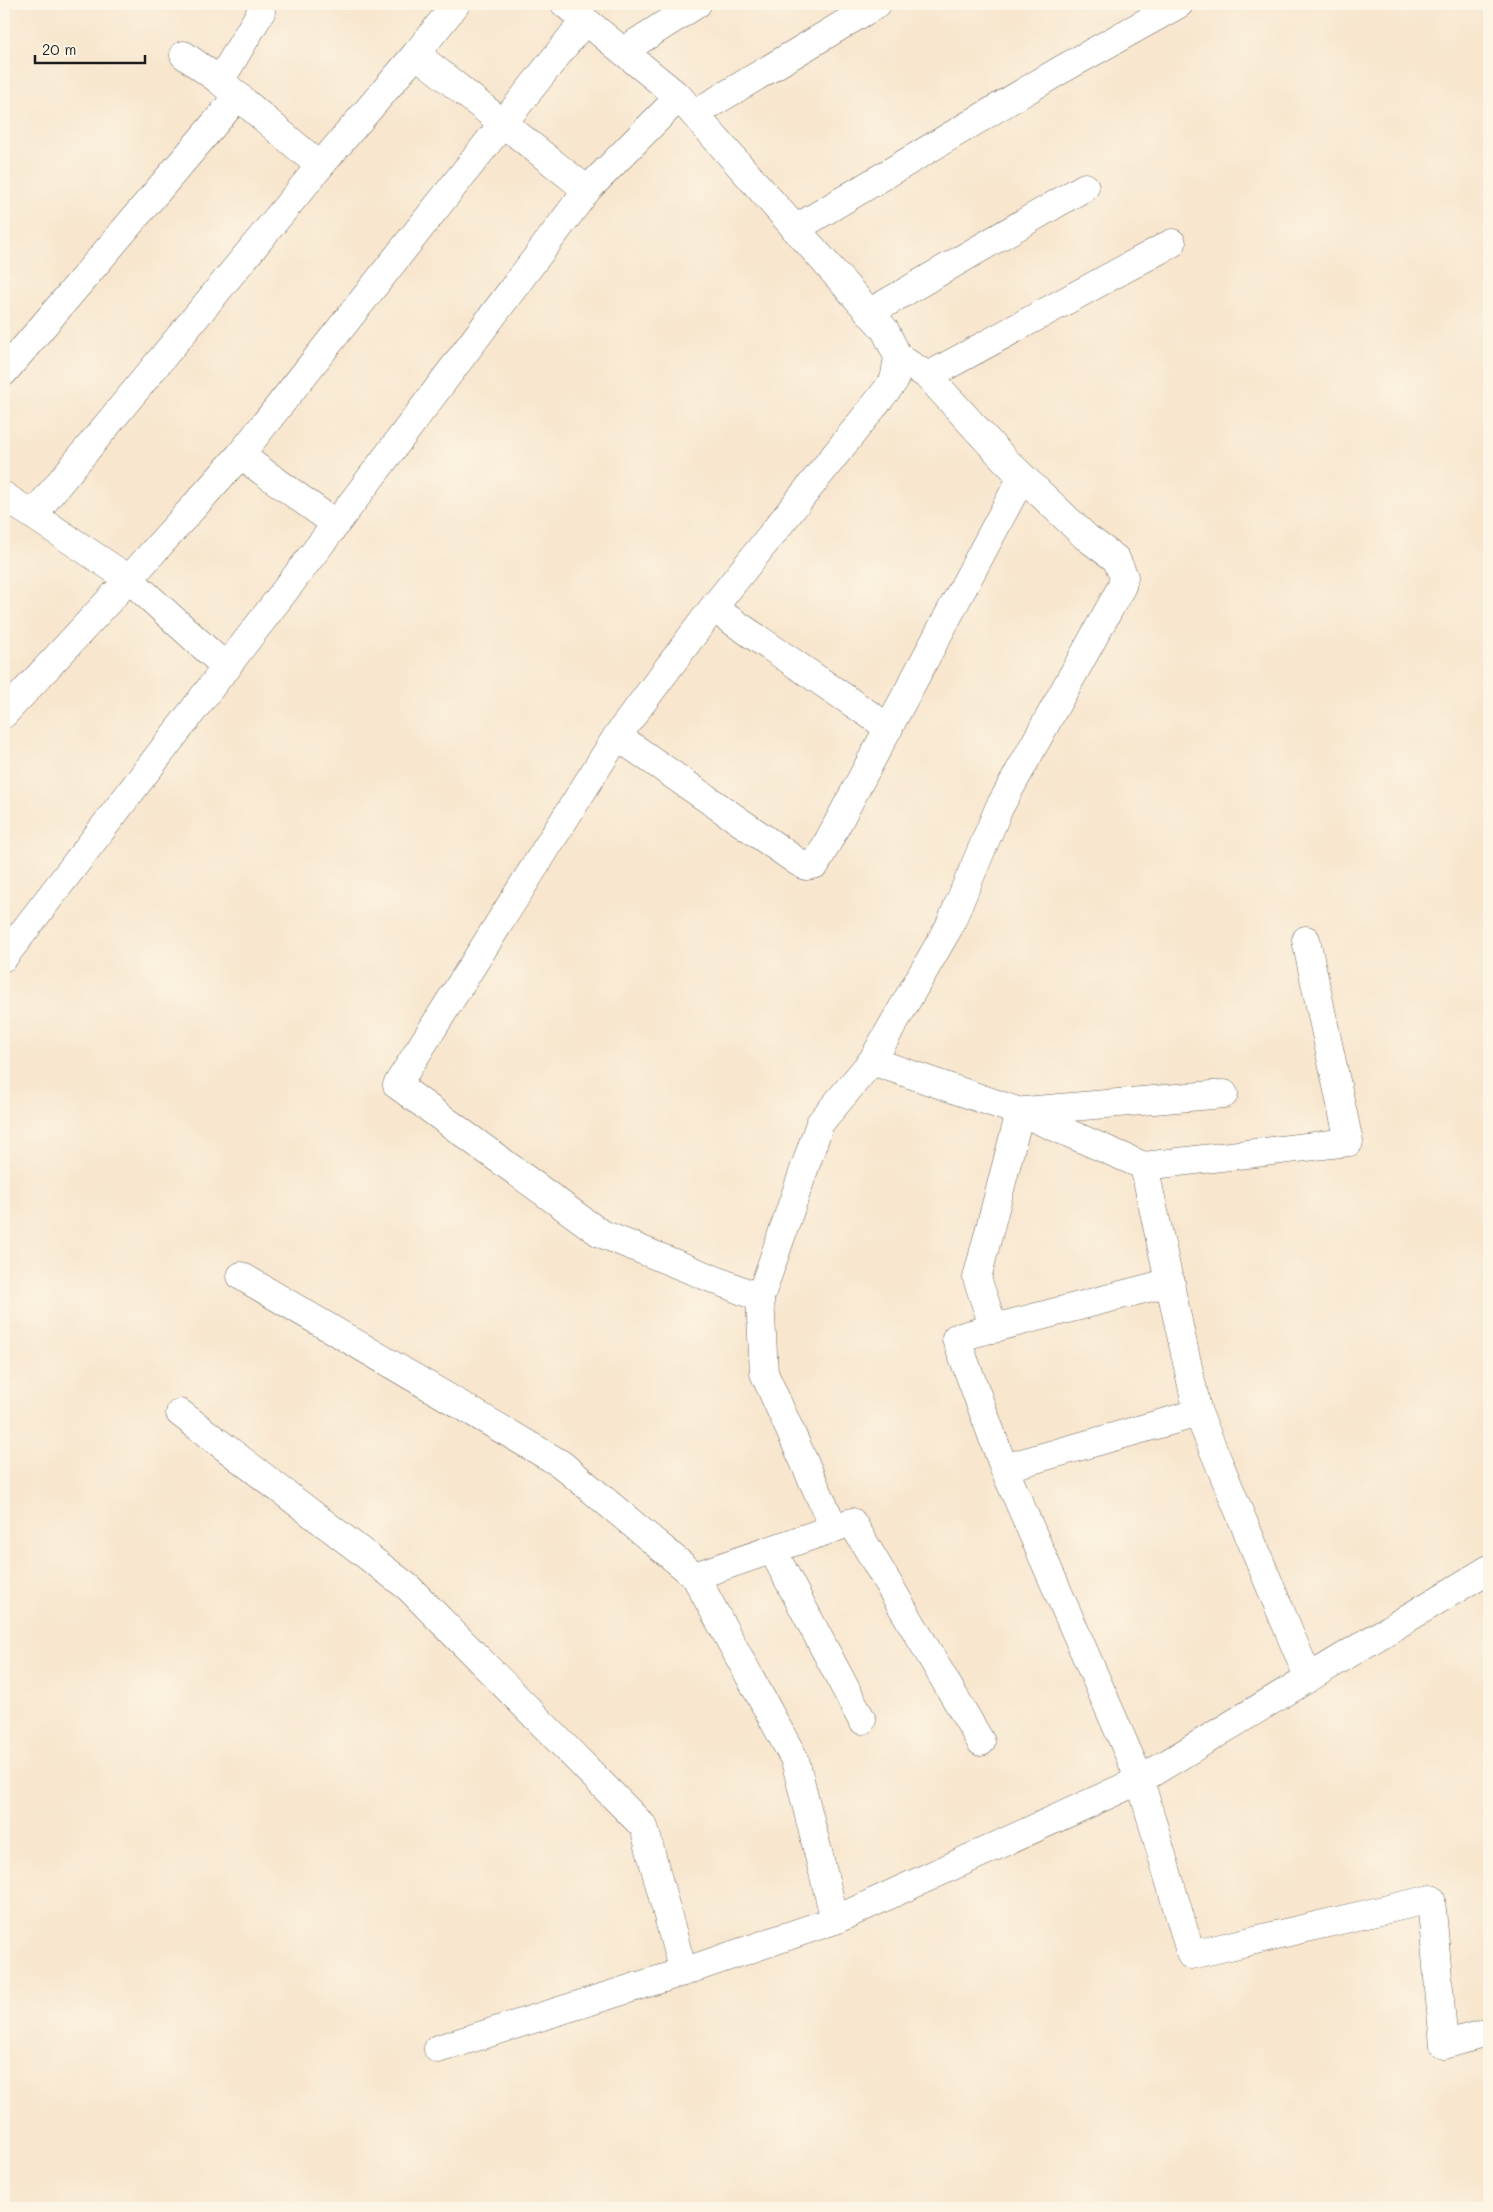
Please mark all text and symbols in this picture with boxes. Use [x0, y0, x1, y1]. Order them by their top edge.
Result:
scale bar [35, 32, 145, 64]
text: 20 m [42, 39, 76, 59]

